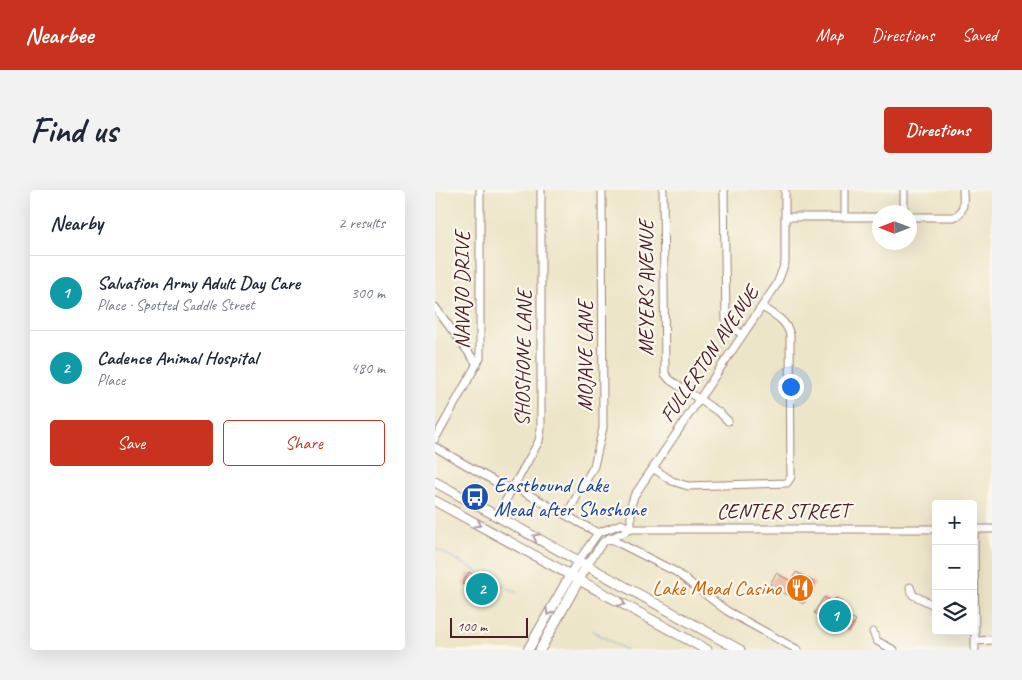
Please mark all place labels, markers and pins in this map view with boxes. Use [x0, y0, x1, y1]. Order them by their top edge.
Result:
place label: Eastbound Lake Mead after Shoshone [494, 472, 648, 522]
bus stop icon: Eastbound Lake Mead after Shoshone [460, 482, 490, 512]
pin: 2 [466, 570, 498, 608]
restaurant icon: Lake Mead Casino [785, 573, 815, 603]
place label: Lake Mead Casino [652, 575, 783, 601]
pin: 1 [819, 597, 851, 635]

